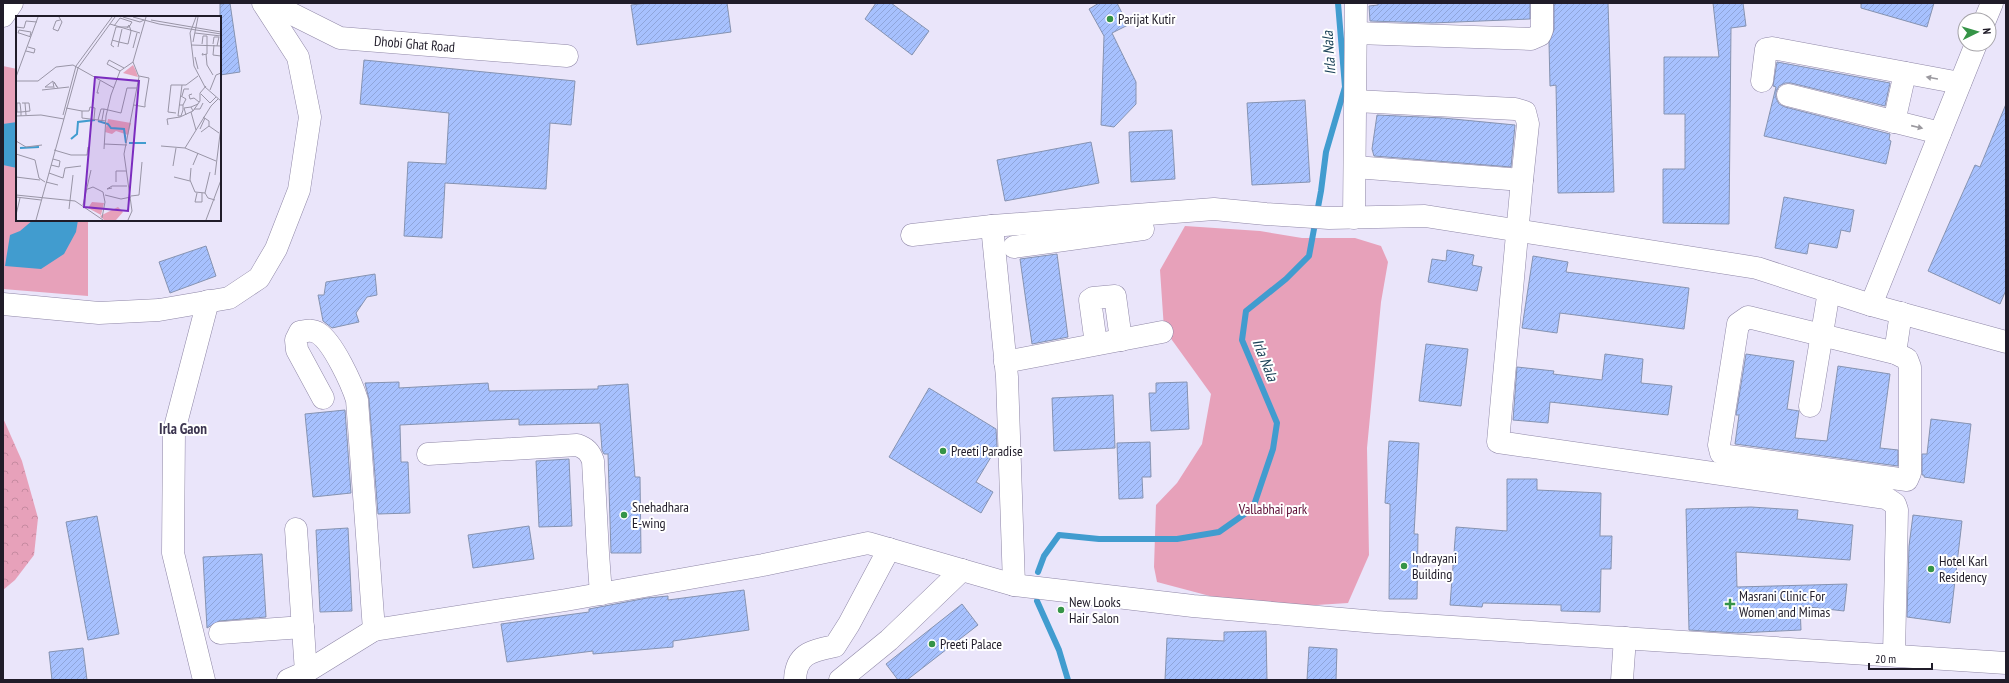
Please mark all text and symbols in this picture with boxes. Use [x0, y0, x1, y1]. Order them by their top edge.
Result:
place label: Parijat Kutir [1118, 10, 1175, 28]
north arrow [1957, 12, 1997, 52]
marker: Parijat Kutir [1105, 14, 1115, 24]
inset map [16, 16, 221, 221]
text: N [1980, 28, 1994, 35]
water label: Irla Nala [1317, 30, 1340, 76]
street label: Dhobi Ghat Road [373, 32, 456, 56]
one-way arrow [1926, 75, 1938, 81]
one-way arrow [1910, 125, 1923, 131]
water label: Irla Nala [1248, 336, 1283, 385]
district label: Irla Gaon [159, 419, 207, 438]
place label: Preeti Paradise [951, 442, 1023, 460]
marker: Preeti Paradise [938, 446, 948, 456]
place label: Snehadhara E-wing [632, 498, 689, 532]
park label: Vallabhai park [1238, 500, 1308, 518]
marker: Snehadhara E-wing [619, 510, 629, 520]
place label: Indrayani Building [1412, 549, 1457, 583]
place label: Hotel Karl Residency [1939, 552, 1988, 586]
marker: Indrayani Building [1399, 561, 1409, 571]
marker: Hotel Karl Residency [1926, 564, 1936, 574]
place label: Masrani Clinic For Women and Mimas [1739, 587, 1830, 621]
place label: New Looks Hair Salon [1069, 593, 1121, 627]
marker: Masrani Clinic For Women and Mimas [1724, 598, 1736, 610]
marker: New Looks Hair Salon [1056, 605, 1066, 615]
place label: Preeti Palace [940, 635, 1002, 653]
marker: Preeti Palace [927, 639, 937, 649]
scale bar [1869, 645, 1932, 671]
text: 20 m [1875, 651, 1896, 666]

